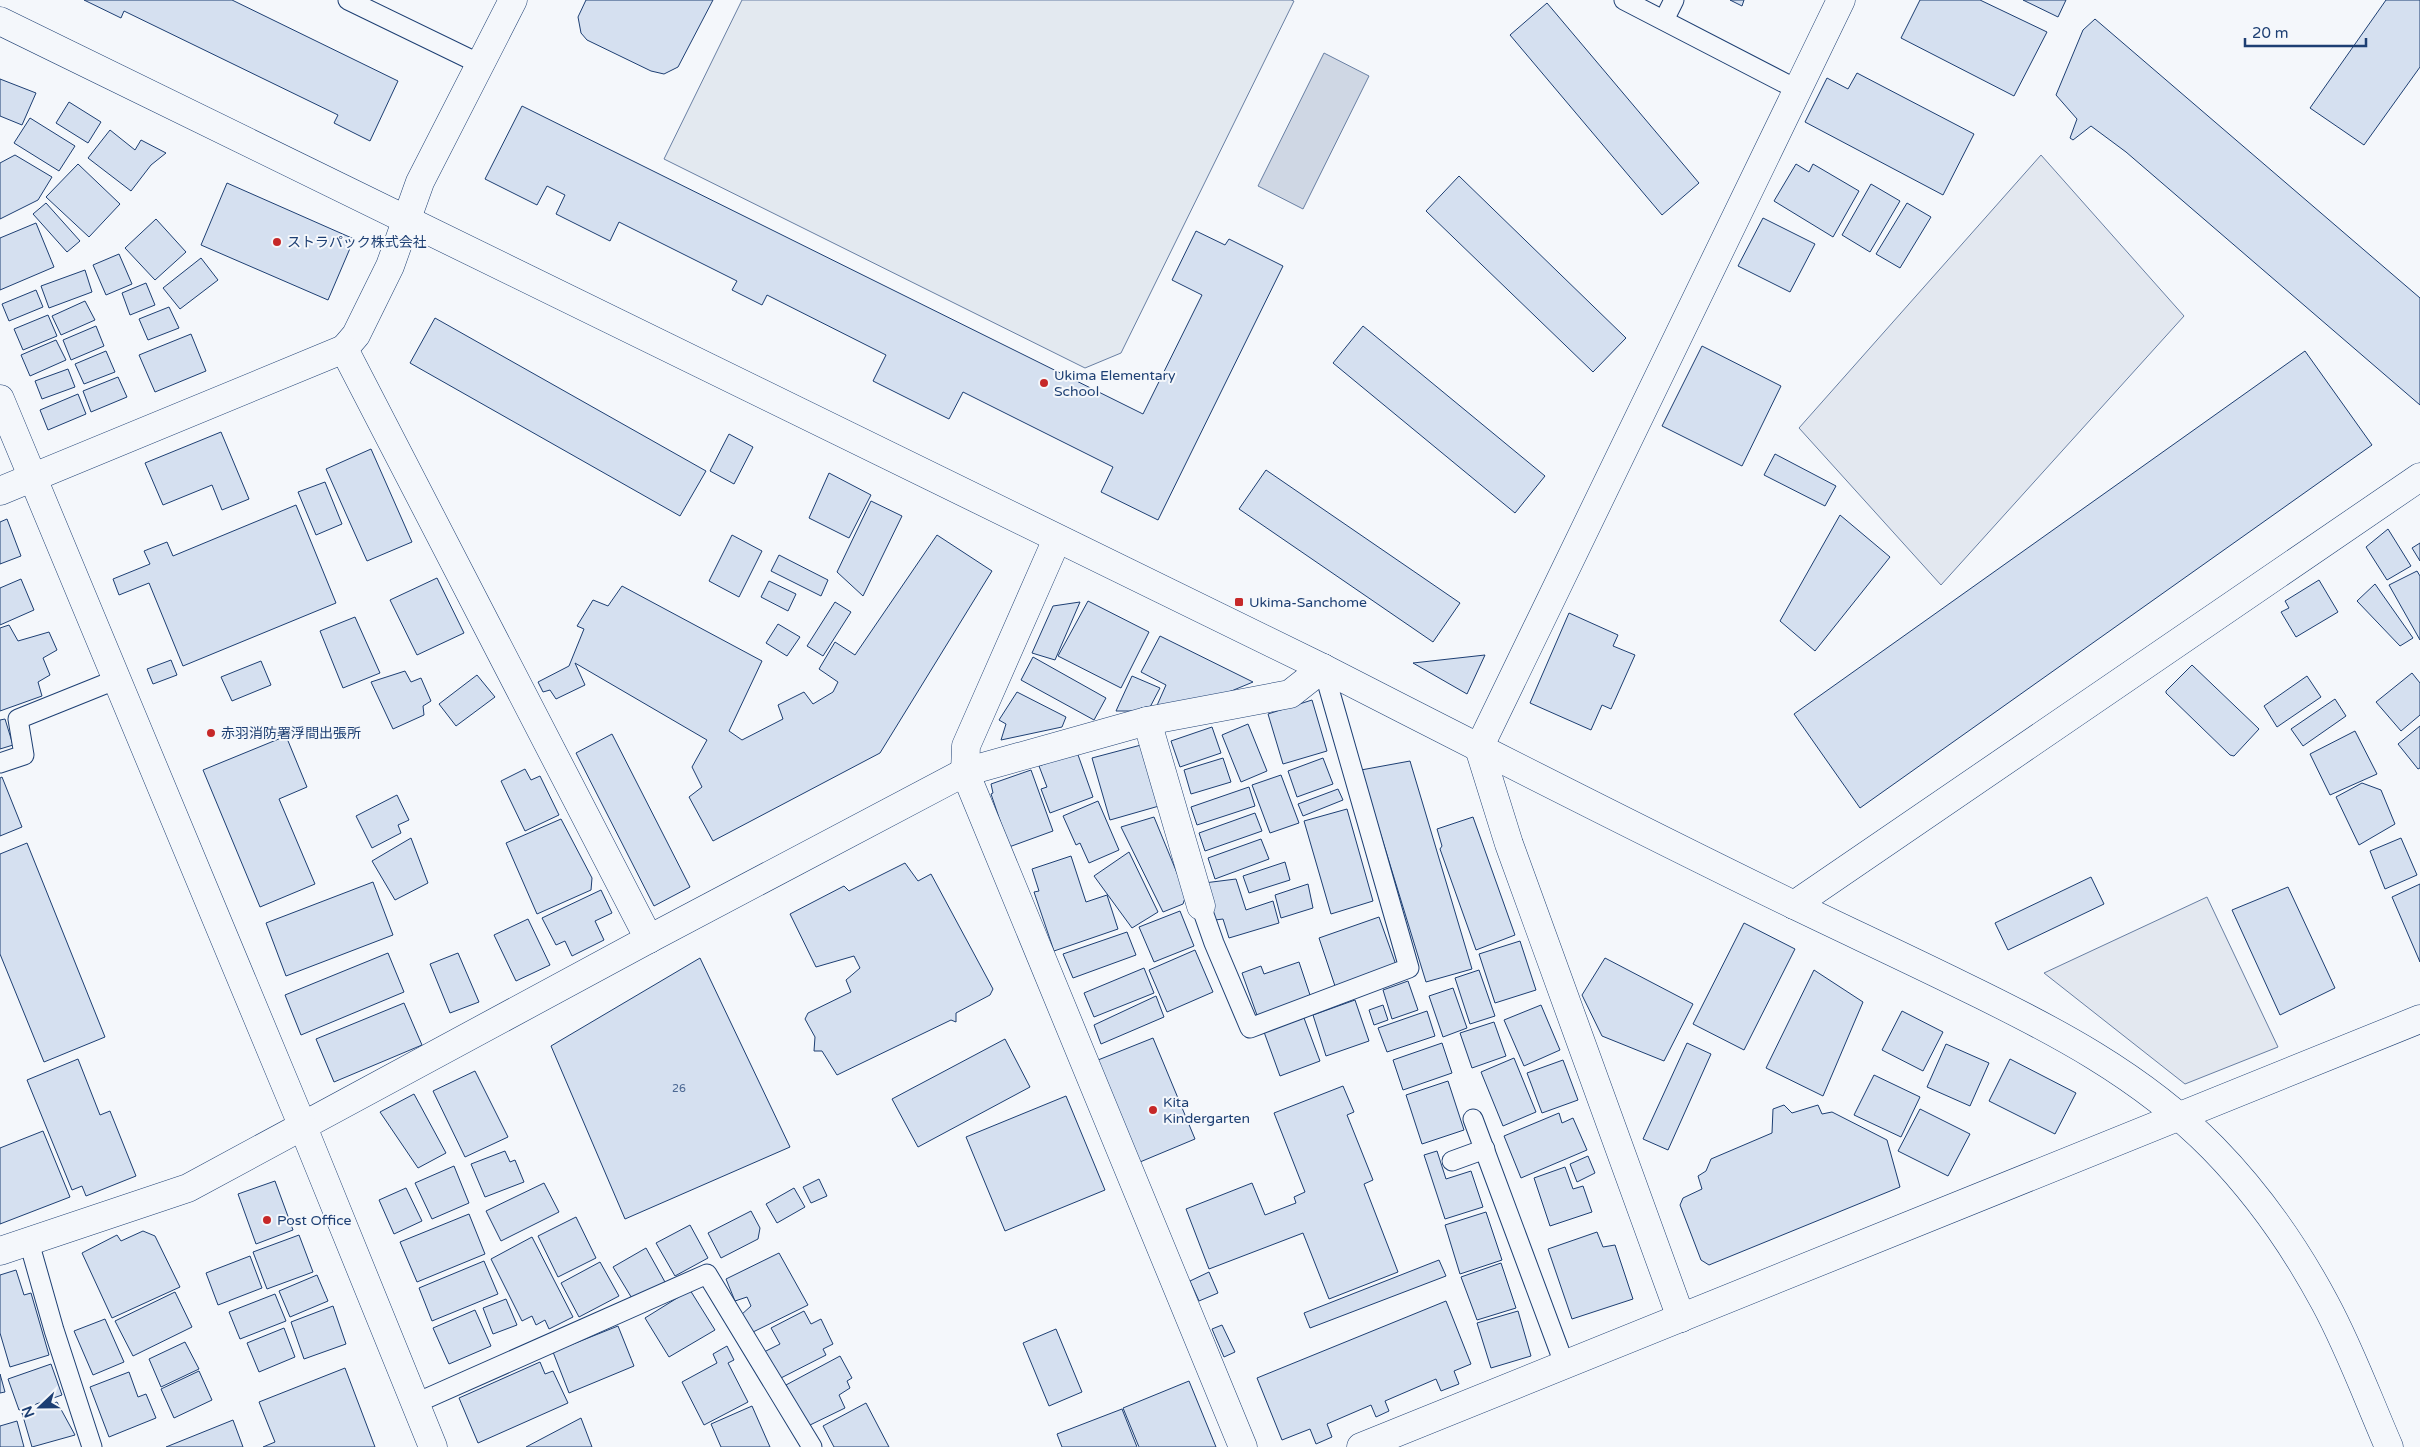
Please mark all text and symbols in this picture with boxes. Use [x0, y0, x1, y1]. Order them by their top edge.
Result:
scale bar [2245, 15, 2366, 47]
text: 20 m [2252, 24, 2289, 42]
place label: ストラパック株式会社 [287, 234, 427, 251]
marker: ストラパック株式会社 [271, 236, 283, 248]
place label: Ukima Elementary School [1054, 367, 1176, 400]
marker: Ukima Elementary School [1038, 377, 1050, 389]
place label: Ukima-Sanchome [1249, 594, 1367, 611]
marker: Ukima-Sanchome [1233, 596, 1245, 608]
place label: 赤羽消防署浮間出張所 [221, 725, 361, 742]
marker: 赤羽消防署浮間出張所 [205, 727, 217, 739]
house number: 26 [672, 1082, 686, 1095]
place label: Kita Kindergarten [1163, 1094, 1250, 1127]
marker: Kita Kindergarten [1147, 1104, 1159, 1116]
place label: Post Office [277, 1212, 352, 1229]
marker: Post Office [261, 1214, 273, 1226]
north arrow [15, 1382, 65, 1432]
text: N [18, 1403, 38, 1420]

